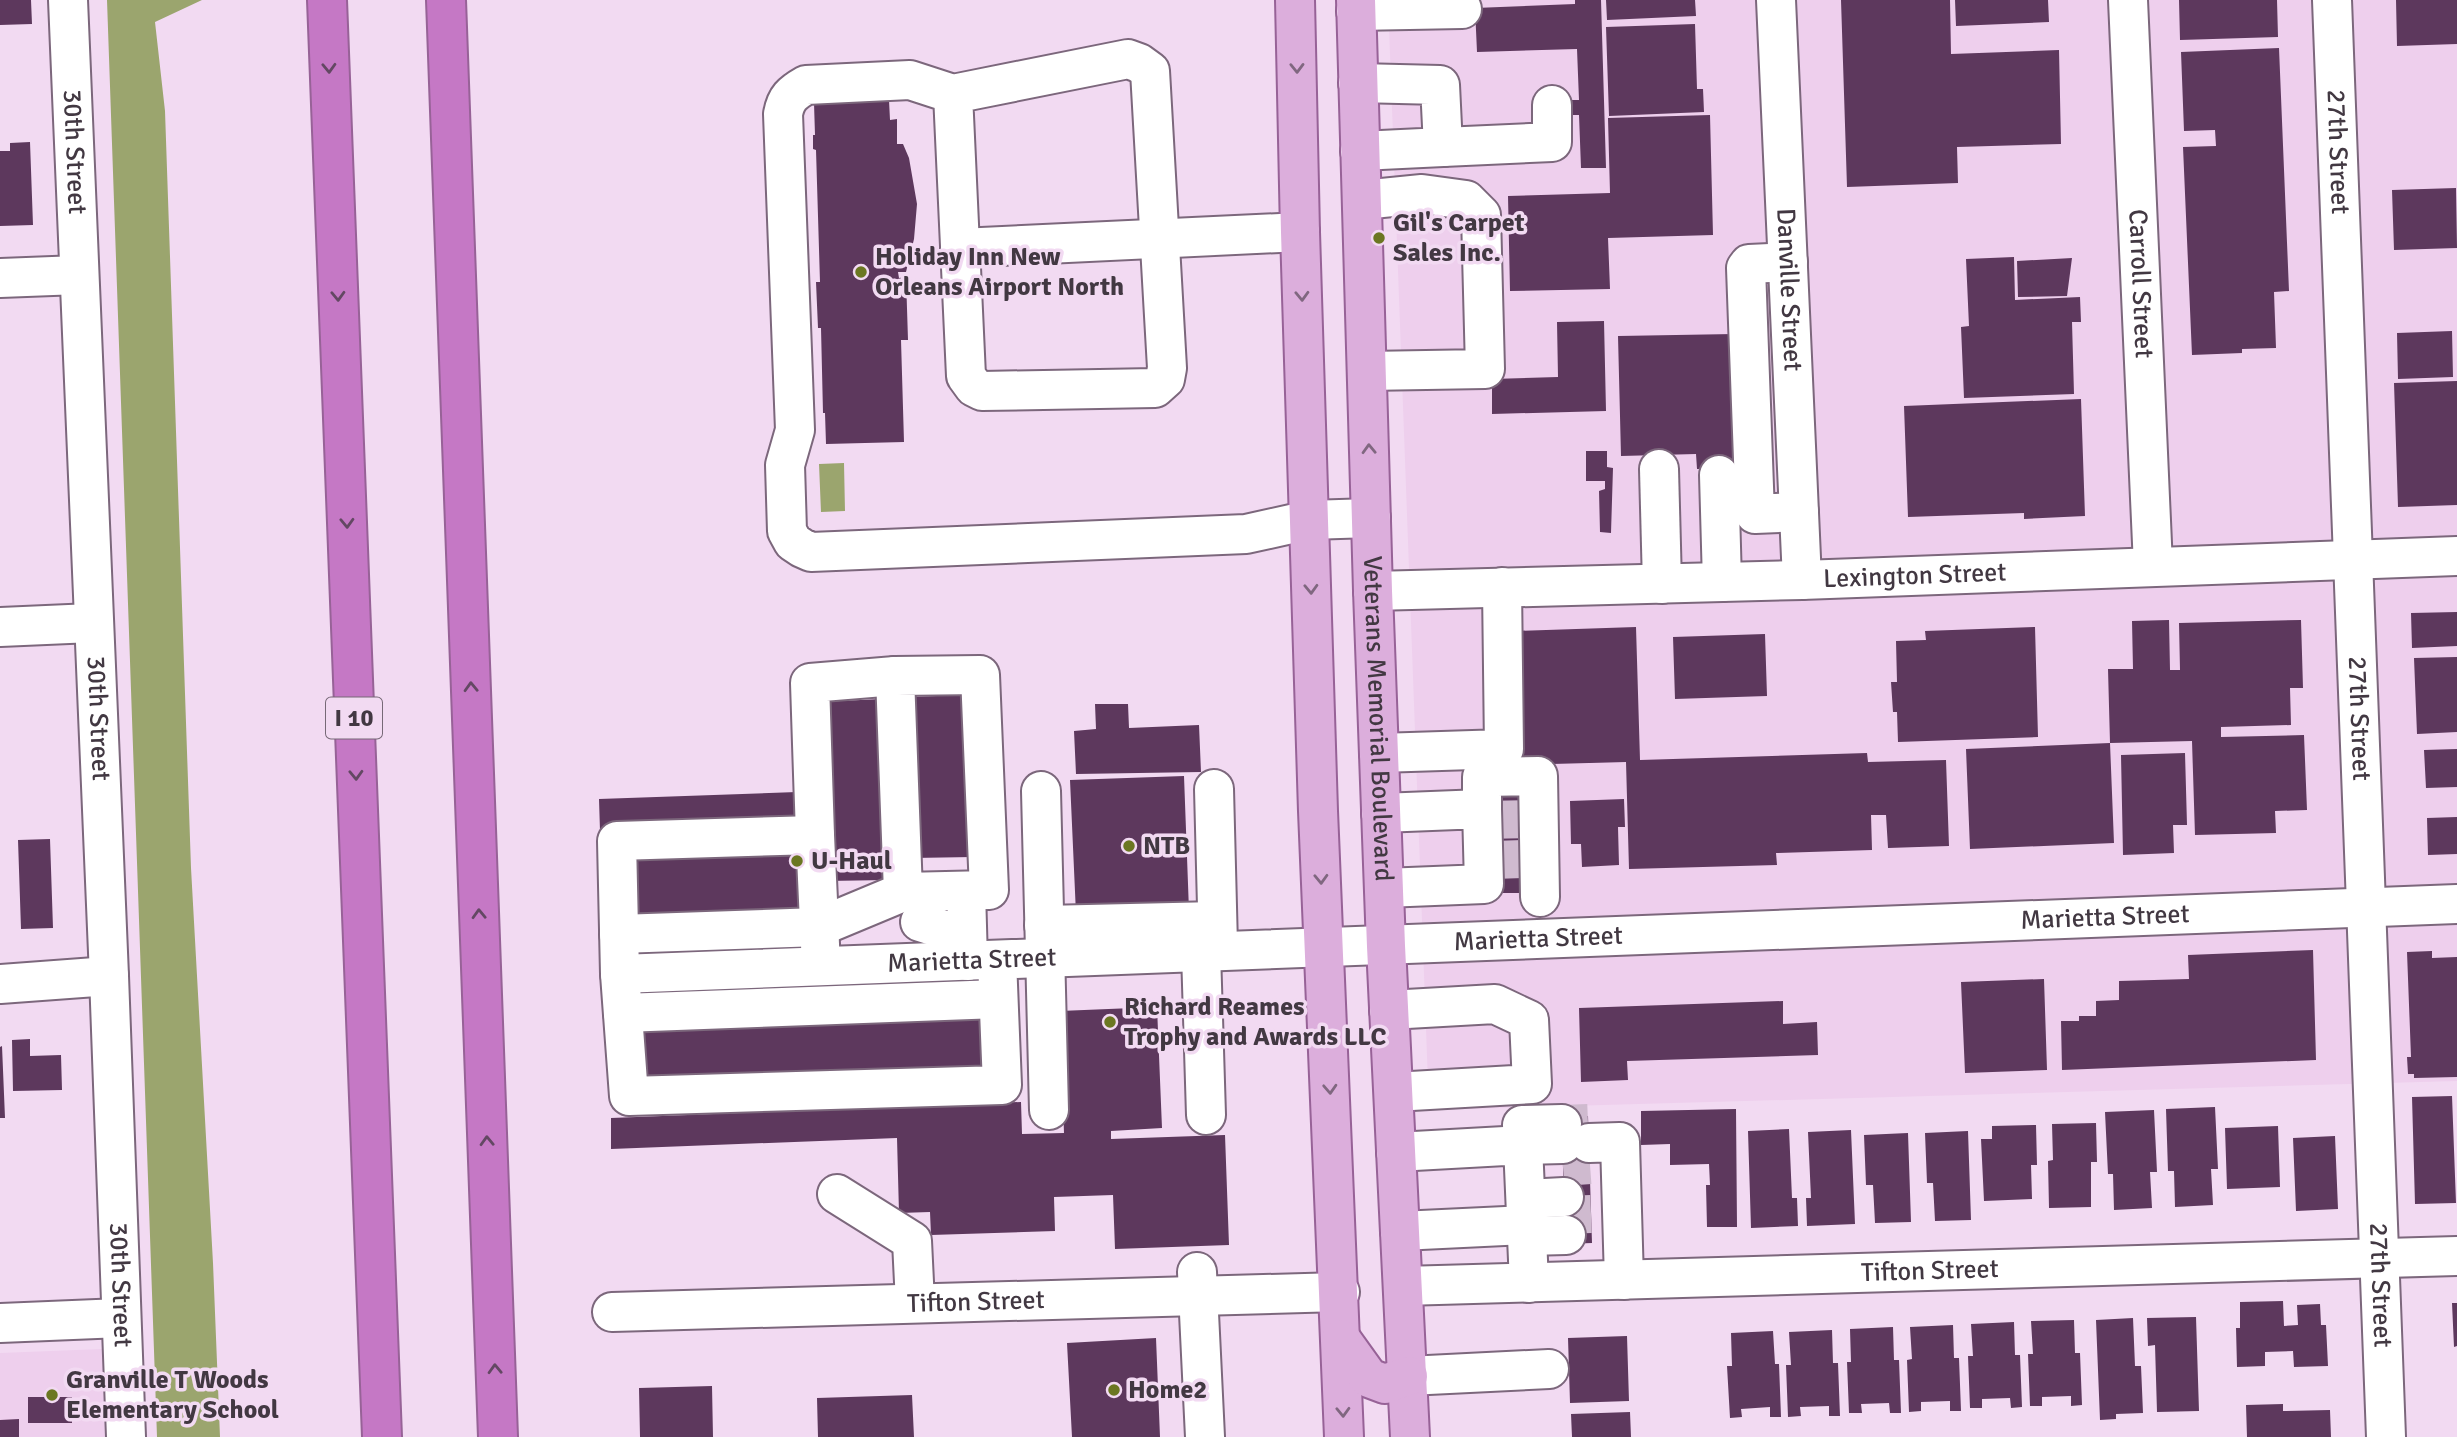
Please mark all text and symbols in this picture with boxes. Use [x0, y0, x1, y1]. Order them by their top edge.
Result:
one-way arrow [322, 63, 337, 74]
one-way arrow [1289, 63, 1305, 74]
street label: 30th Street [56, 89, 93, 215]
street label: 27th Street [2319, 89, 2356, 215]
place label: Gil's Carpet Sales Inc. [1393, 207, 1525, 269]
street label: Danville Street [1769, 207, 1809, 372]
street label: Carroll Street [2121, 208, 2160, 359]
marker: Gil's Carpet Sales Inc. [1371, 230, 1387, 246]
place label: Holiday Inn New Orleans Airport North [875, 241, 1124, 303]
marker: Holiday Inn New Orleans Airport North [853, 264, 869, 280]
one-way arrow [330, 290, 345, 301]
one-way arrow [1294, 291, 1310, 301]
one-way arrow [1361, 444, 1376, 455]
one-way arrow [339, 518, 354, 529]
street label: Veterans Memorial Boulevard [1356, 555, 1400, 882]
street label: Lexington Street [1823, 557, 2007, 595]
one-way arrow [1303, 583, 1318, 594]
street label: 30th Street [80, 655, 117, 781]
street label: 27th Street [2341, 655, 2377, 781]
one-way arrow [463, 681, 478, 692]
road number: I 10 [326, 698, 382, 738]
one-way arrow [349, 769, 364, 780]
place label: NTB [1143, 830, 1190, 862]
marker: NTB [1121, 838, 1137, 854]
place label: U-Haul [811, 845, 892, 877]
marker: U-Haul [789, 853, 805, 869]
one-way arrow [1313, 874, 1328, 885]
street label: Marietta Street [2020, 898, 2190, 937]
one-way arrow [472, 908, 487, 919]
street label: Marietta Street [1453, 920, 1623, 958]
street label: Marietta Street [887, 941, 1057, 980]
place label: Richard Reames Trophy and Awards LLC [1124, 991, 1386, 1053]
marker: Richard Reames Trophy and Awards LLC [1102, 1014, 1118, 1030]
one-way arrow [1322, 1084, 1337, 1095]
one-way arrow [480, 1136, 495, 1147]
street label: 30th Street [102, 1222, 139, 1348]
street label: 27th Street [2362, 1222, 2399, 1348]
street label: Tifton Street [1861, 1253, 1999, 1289]
street label: Tifton Street [907, 1284, 1045, 1320]
one-way arrow [488, 1363, 503, 1374]
place label: Granville T Woods Elementary School [66, 1364, 279, 1426]
place label: Home2 [1128, 1374, 1207, 1406]
marker: Home2 [1106, 1382, 1122, 1398]
marker: Granville T Woods Elementary School [44, 1387, 60, 1403]
one-way arrow [1336, 1407, 1351, 1418]

